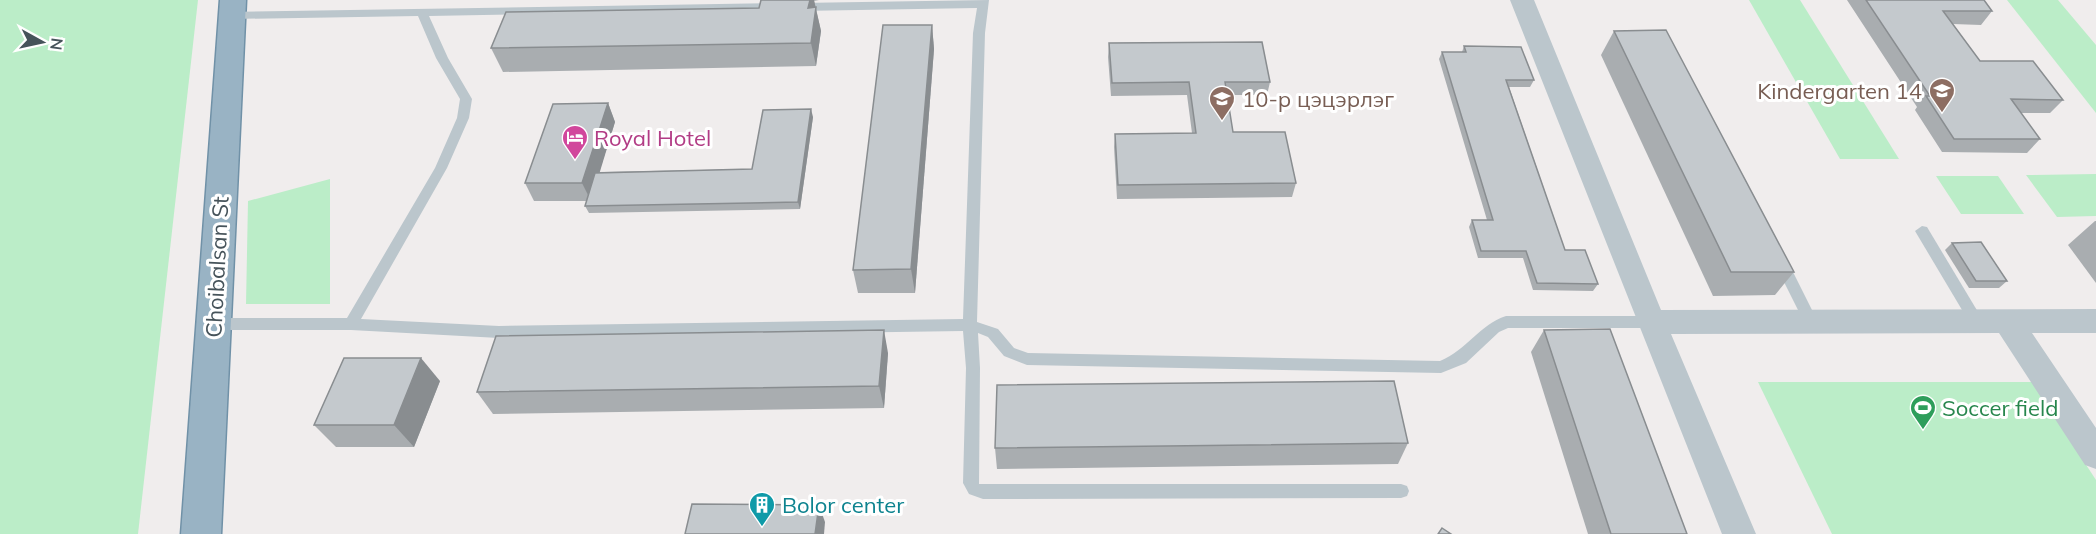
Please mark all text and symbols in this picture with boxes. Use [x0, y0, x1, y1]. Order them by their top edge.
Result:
north arrow [12, 12, 72, 72]
text: N [46, 37, 68, 51]
school or university icon: Kindergarten 14 [1927, 76, 1957, 114]
place label: Kindergarten 14 [1757, 77, 1922, 105]
school or university icon: 10-р цэцэрлэг [1207, 84, 1237, 122]
place label: 10-р цэцэрлэг [1242, 85, 1394, 113]
hotel icon: Royal Hotel [560, 123, 590, 161]
place label: Royal Hotel [594, 124, 711, 152]
street label: Choibalsan St [199, 195, 235, 338]
sports icon: Soccer field [1908, 393, 1938, 431]
place label: Soccer field [1942, 394, 2058, 422]
building icon: Bolor center [747, 490, 777, 528]
place label: Bolor center [782, 491, 904, 519]

